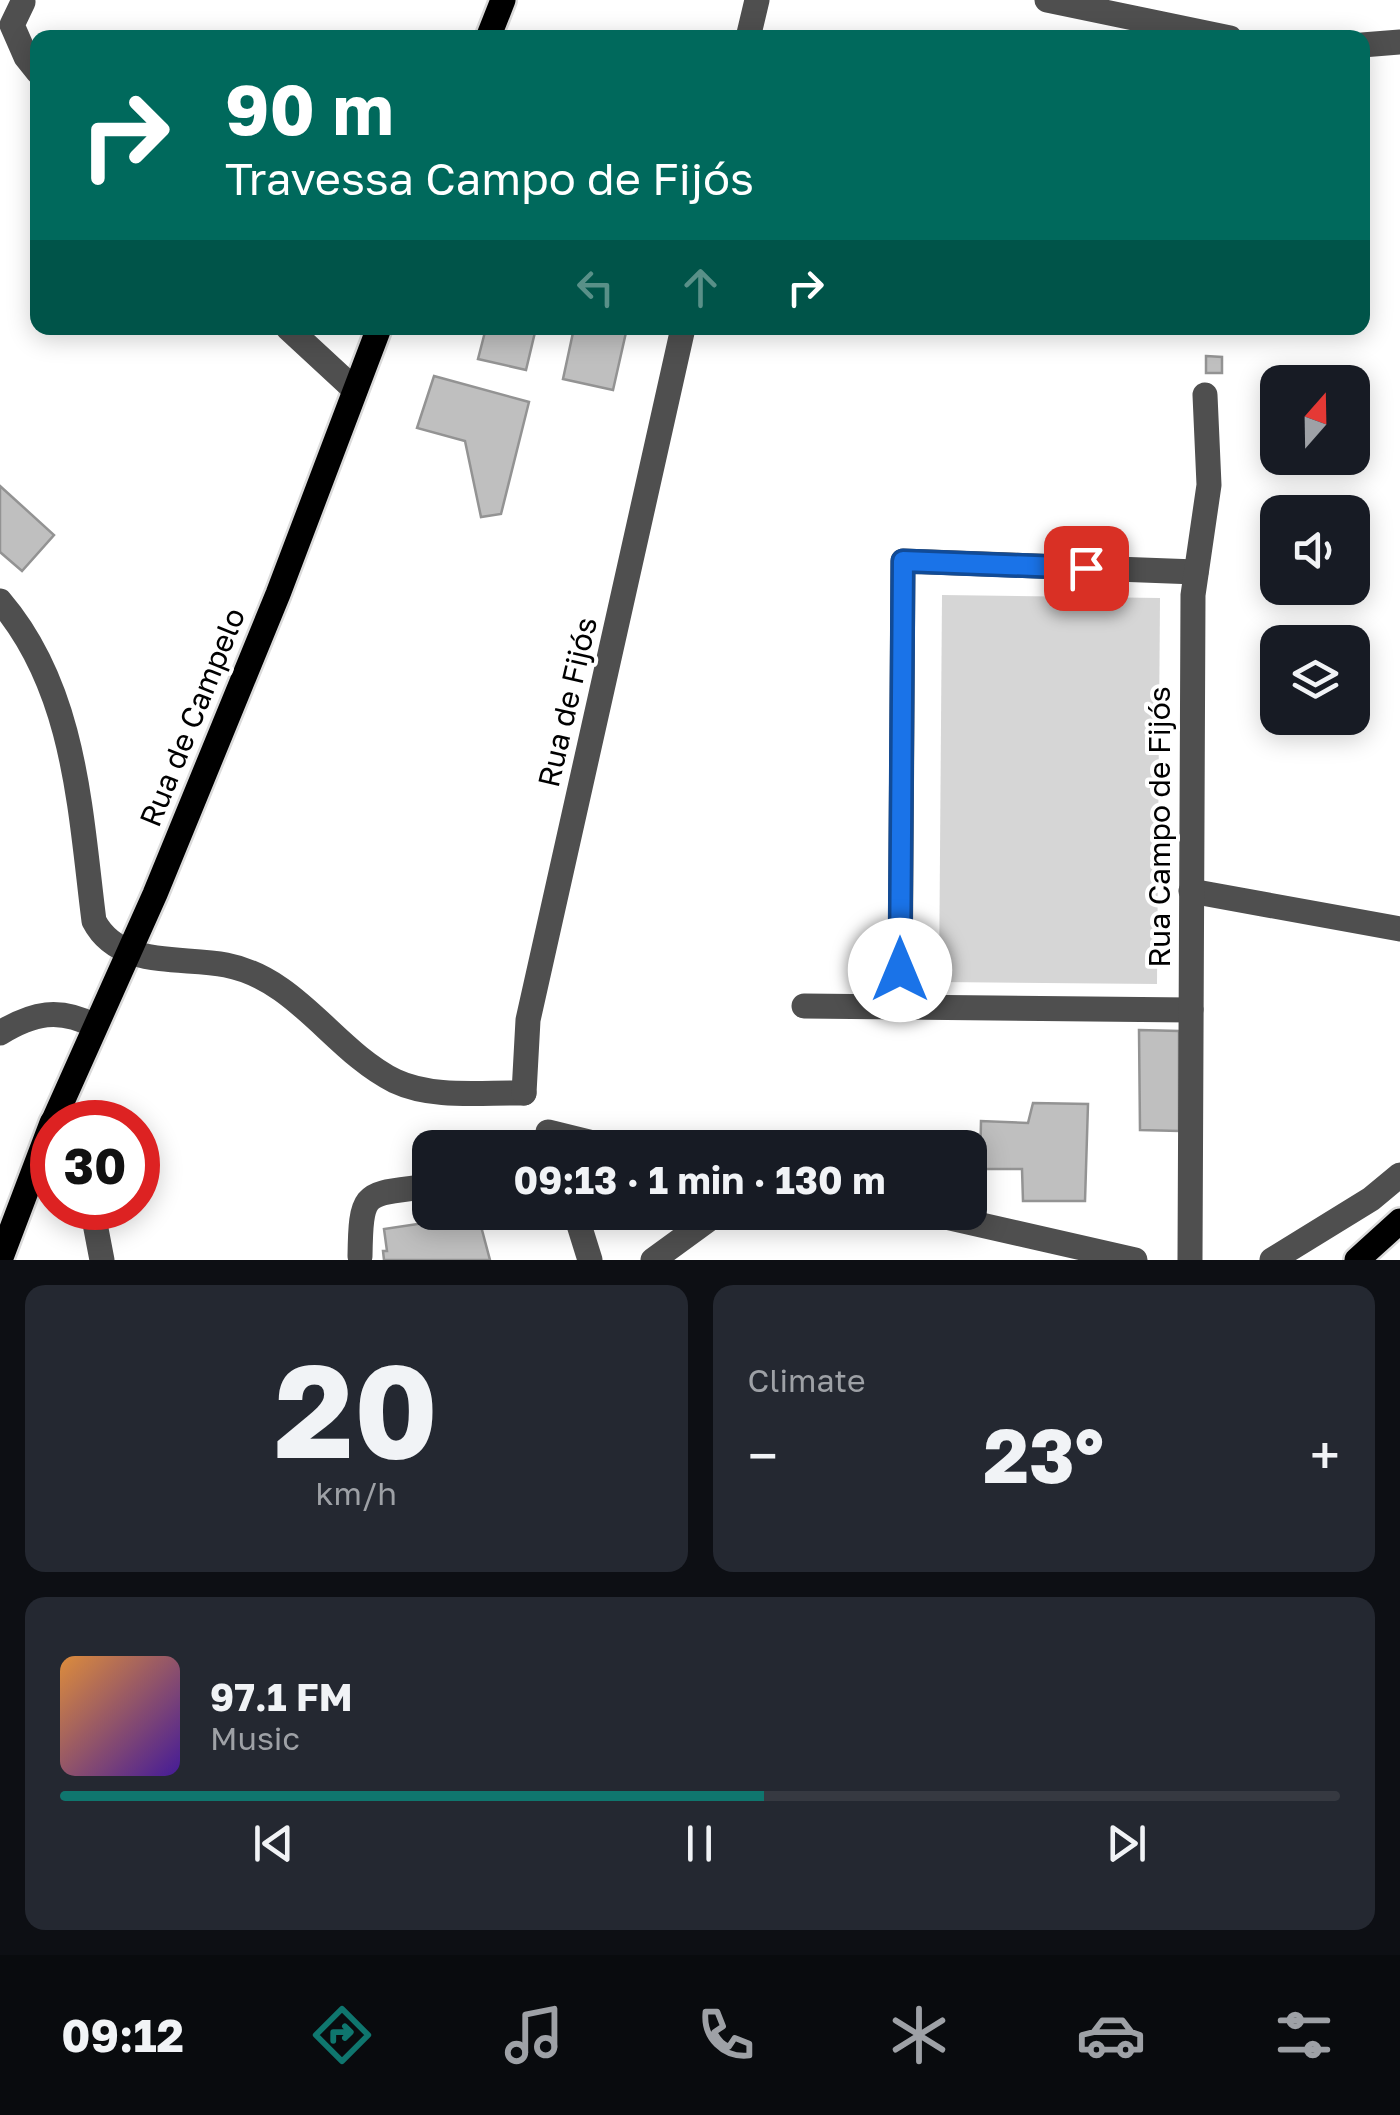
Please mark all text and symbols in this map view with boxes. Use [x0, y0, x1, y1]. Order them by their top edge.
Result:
text: 90 m [225, 66, 394, 150]
icon: right [60, 70, 190, 200]
text: Travessa Campo de Fijós [225, 151, 754, 205]
icon: left [568, 260, 623, 315]
icon: ahead [673, 260, 728, 315]
icon: right [778, 260, 833, 315]
north arrow [1260, 365, 1370, 475]
map controls [1260, 365, 1370, 735]
button: sound [1260, 495, 1370, 605]
pin [1044, 526, 1129, 611]
icon: arrive [1059, 541, 1114, 596]
street label: Rua de Campelo [132, 602, 252, 832]
street label: Rua de Fijós [530, 613, 604, 791]
button: layers [1260, 625, 1370, 735]
street label: Rua Campo de Fijós [1141, 686, 1177, 968]
position arrow [848, 918, 952, 1022]
speed limit sign: 30 [30, 1100, 160, 1230]
text: 09:13 · 1 min · 130 m [514, 1157, 885, 1202]
text: 20 [274, 1331, 438, 1487]
text: Climate [748, 1361, 866, 1399]
text: 23° [983, 1409, 1104, 1500]
text: − [748, 1422, 778, 1488]
text: + [1310, 1422, 1340, 1488]
text: km/h [316, 1474, 397, 1512]
text: 97.1 FM [210, 1674, 353, 1719]
text: Music [210, 1719, 300, 1757]
icon: previous [246, 1816, 301, 1871]
icon: pause [672, 1816, 727, 1871]
icon: next [1099, 1816, 1154, 1871]
icon: directions [307, 2000, 377, 2070]
icon: music [499, 2000, 569, 2070]
icon: phone [691, 2000, 761, 2070]
icon: climate [884, 2000, 954, 2070]
icon: car [1076, 2000, 1146, 2070]
icon: filters [1269, 2000, 1339, 2070]
text: 09:12 [61, 2008, 184, 2062]

